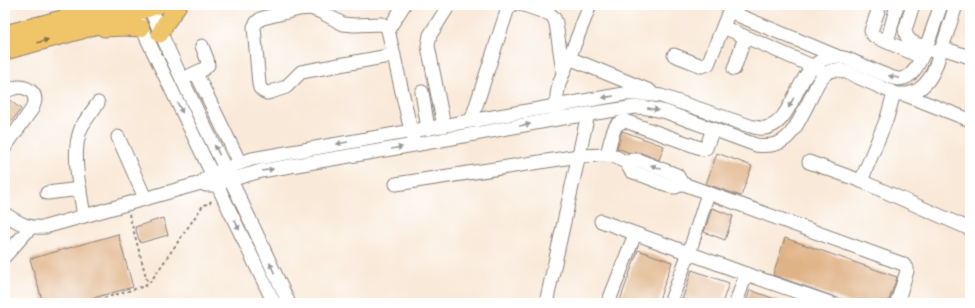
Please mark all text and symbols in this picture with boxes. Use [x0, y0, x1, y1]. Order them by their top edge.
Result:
one-way arrow [37, 38, 49, 44]
one-way arrow [887, 74, 899, 80]
one-way arrow [602, 94, 614, 100]
one-way arrow [787, 97, 794, 109]
one-way arrow [177, 102, 183, 114]
one-way arrow [647, 106, 659, 112]
one-way arrow [519, 122, 531, 128]
one-way arrow [336, 141, 348, 147]
one-way arrow [213, 144, 220, 156]
one-way arrow [391, 145, 403, 151]
one-way arrow [650, 164, 662, 170]
one-way arrow [262, 166, 275, 172]
one-way arrow [234, 219, 240, 231]
one-way arrow [269, 262, 275, 273]

